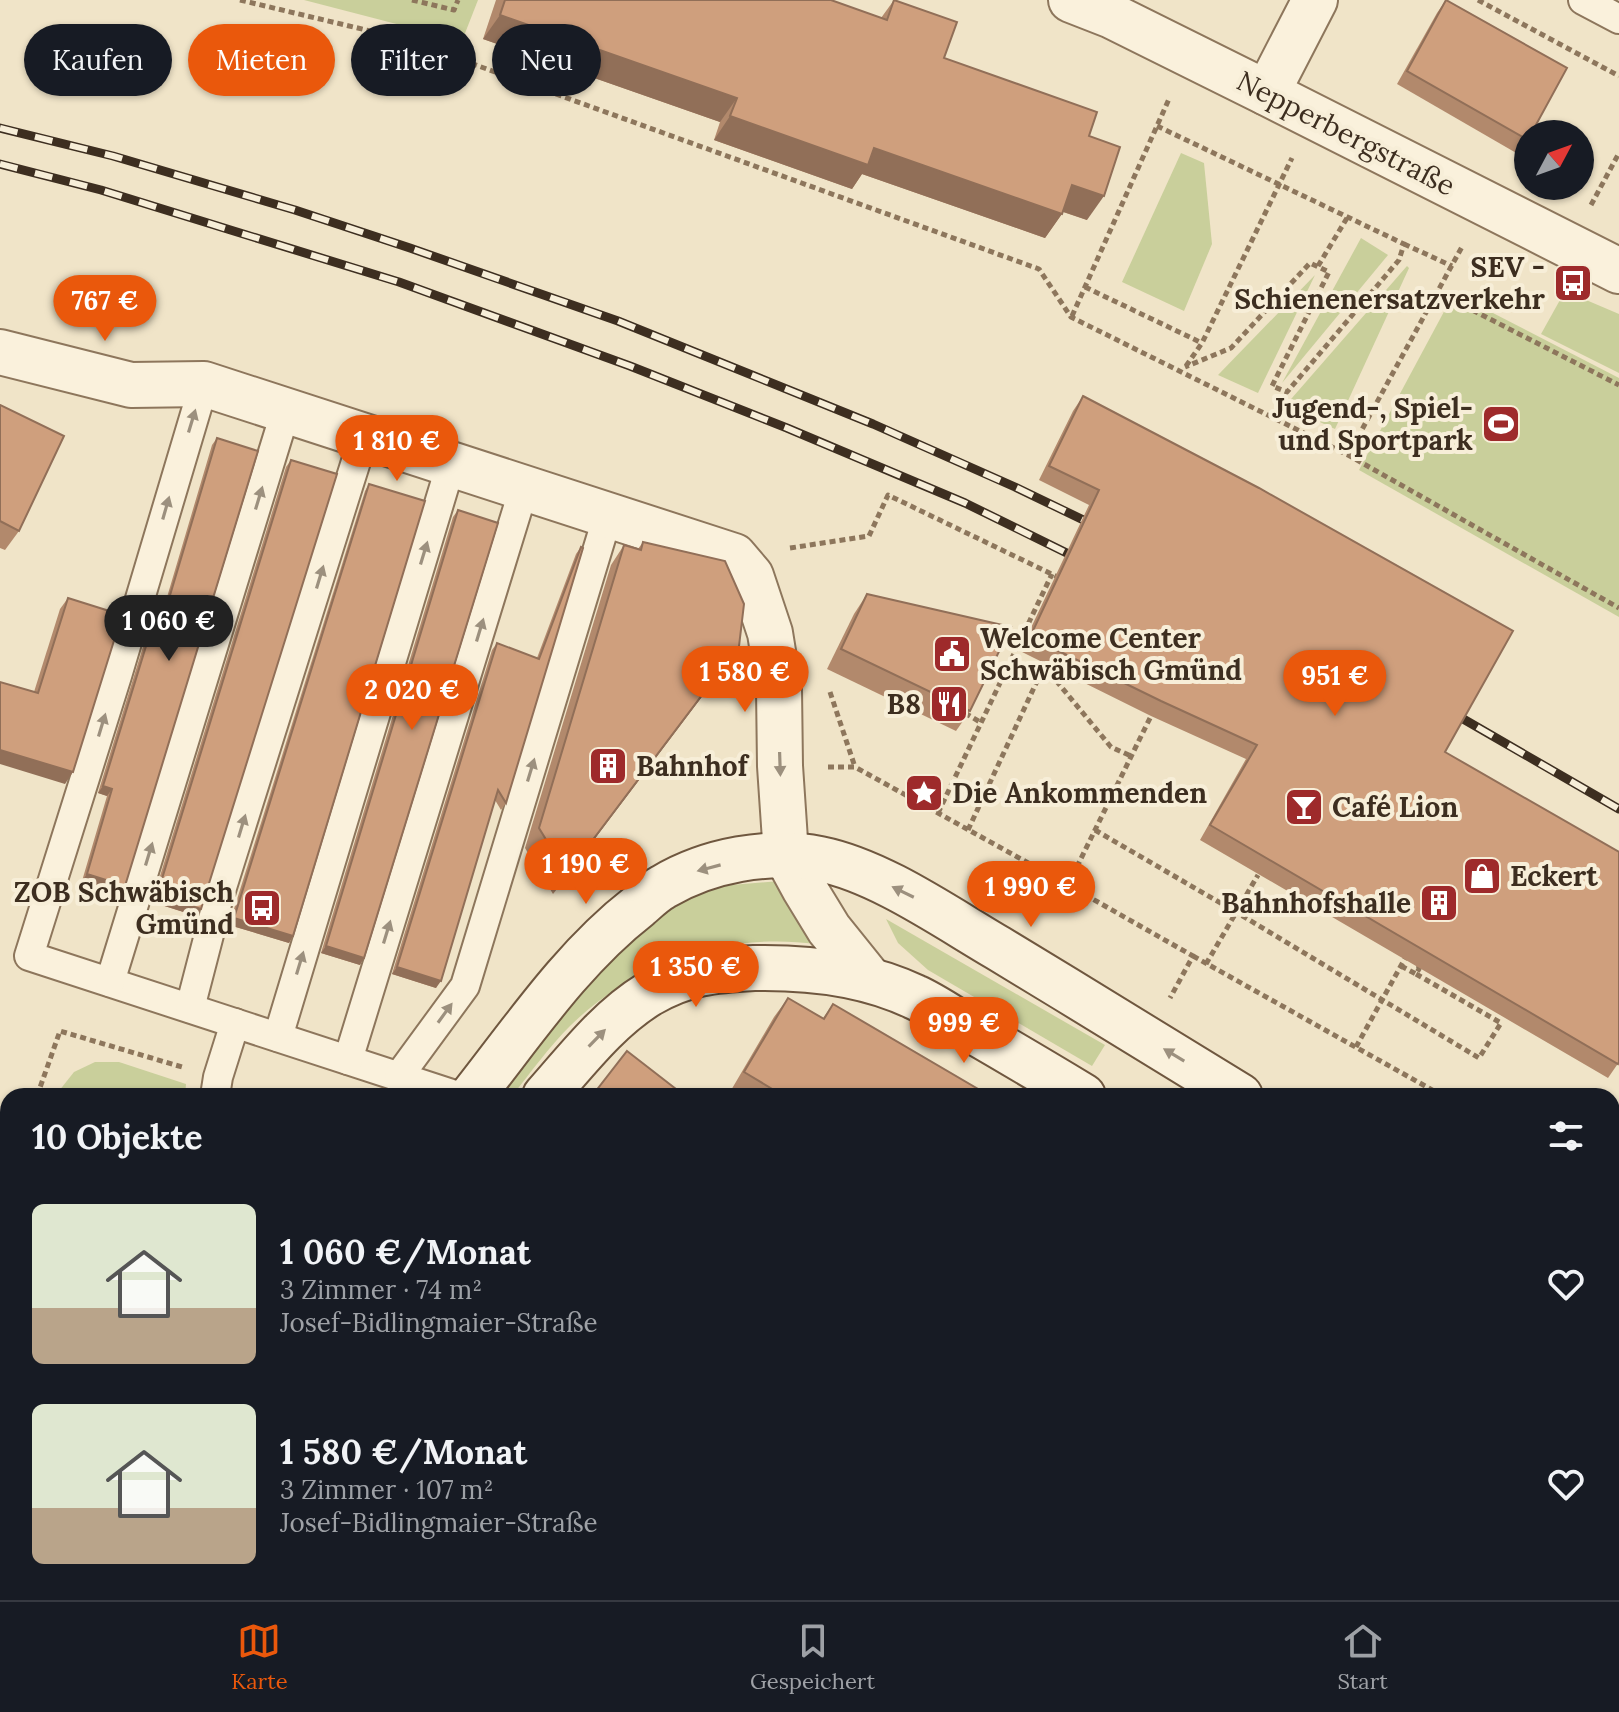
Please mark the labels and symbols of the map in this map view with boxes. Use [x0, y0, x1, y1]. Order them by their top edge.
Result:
street label: Nepperbergstraße [1231, 62, 1461, 204]
north arrow [1514, 120, 1594, 200]
place label: SEV - Schienenersatzverkehr [1234, 249, 1546, 317]
bus stop icon: SEV - Schienenersatzverkehr [1552, 262, 1594, 304]
pin: 767 € [49, 275, 161, 343]
place label: Jugend-, Spiel- und Sportpark [1272, 390, 1473, 458]
sports icon: Jugend-, Spiel- und Sportpark [1480, 403, 1522, 445]
one-way arrow [186, 409, 199, 433]
pin: 1 810 € [323, 415, 471, 483]
one-way arrow [253, 485, 266, 509]
one-way arrow [160, 496, 173, 520]
one-way arrow [419, 541, 431, 565]
one-way arrow [314, 565, 327, 589]
pin: 1 060 € [95, 595, 243, 663]
one-way arrow [474, 618, 487, 642]
place label: Welcome Center Schwäbisch Gmünd [980, 620, 1242, 688]
public building icon: Welcome Center Schwäbisch Gmünd [931, 633, 973, 675]
pin: 1 580 € [671, 646, 819, 714]
pin: 951 € [1279, 650, 1391, 718]
pin: 2 020 € [338, 664, 486, 732]
restaurant icon: B8 [928, 683, 970, 725]
place label: B8 [886, 686, 921, 722]
one-way arrow [96, 712, 109, 736]
building icon: Bahnhof [587, 745, 629, 787]
place label: Bahnhof [636, 748, 750, 784]
one-way arrow [774, 752, 787, 777]
one-way arrow [525, 757, 538, 781]
place icon: Die Ankommenden [903, 772, 945, 814]
place label: Die Ankommenden [952, 775, 1207, 811]
bar icon: Café Lion [1283, 786, 1325, 828]
place label: Café Lion [1332, 789, 1458, 825]
one-way arrow [236, 813, 249, 837]
pin: 1 190 € [512, 838, 660, 906]
one-way arrow [144, 842, 156, 866]
shop icon: Eckert [1461, 855, 1503, 897]
place label: Eckert [1510, 858, 1598, 894]
pin: 1 990 € [957, 861, 1105, 929]
one-way arrow [697, 862, 722, 874]
place label: ZOB Schwäbisch Gmünd [14, 874, 234, 942]
building icon: Bahnhofshalle [1418, 882, 1460, 924]
place label: Bahnhofshalle [1221, 885, 1411, 921]
one-way arrow [892, 886, 915, 899]
bus stop icon: ZOB Schwäbisch Gmünd [241, 887, 283, 929]
one-way arrow [381, 920, 394, 944]
pin: 1 350 € [622, 941, 770, 1009]
one-way arrow [294, 950, 307, 974]
pin: 999 € [908, 997, 1020, 1065]
one-way arrow [437, 1003, 452, 1024]
one-way arrow [587, 1029, 606, 1048]
one-way arrow [1163, 1049, 1185, 1063]

